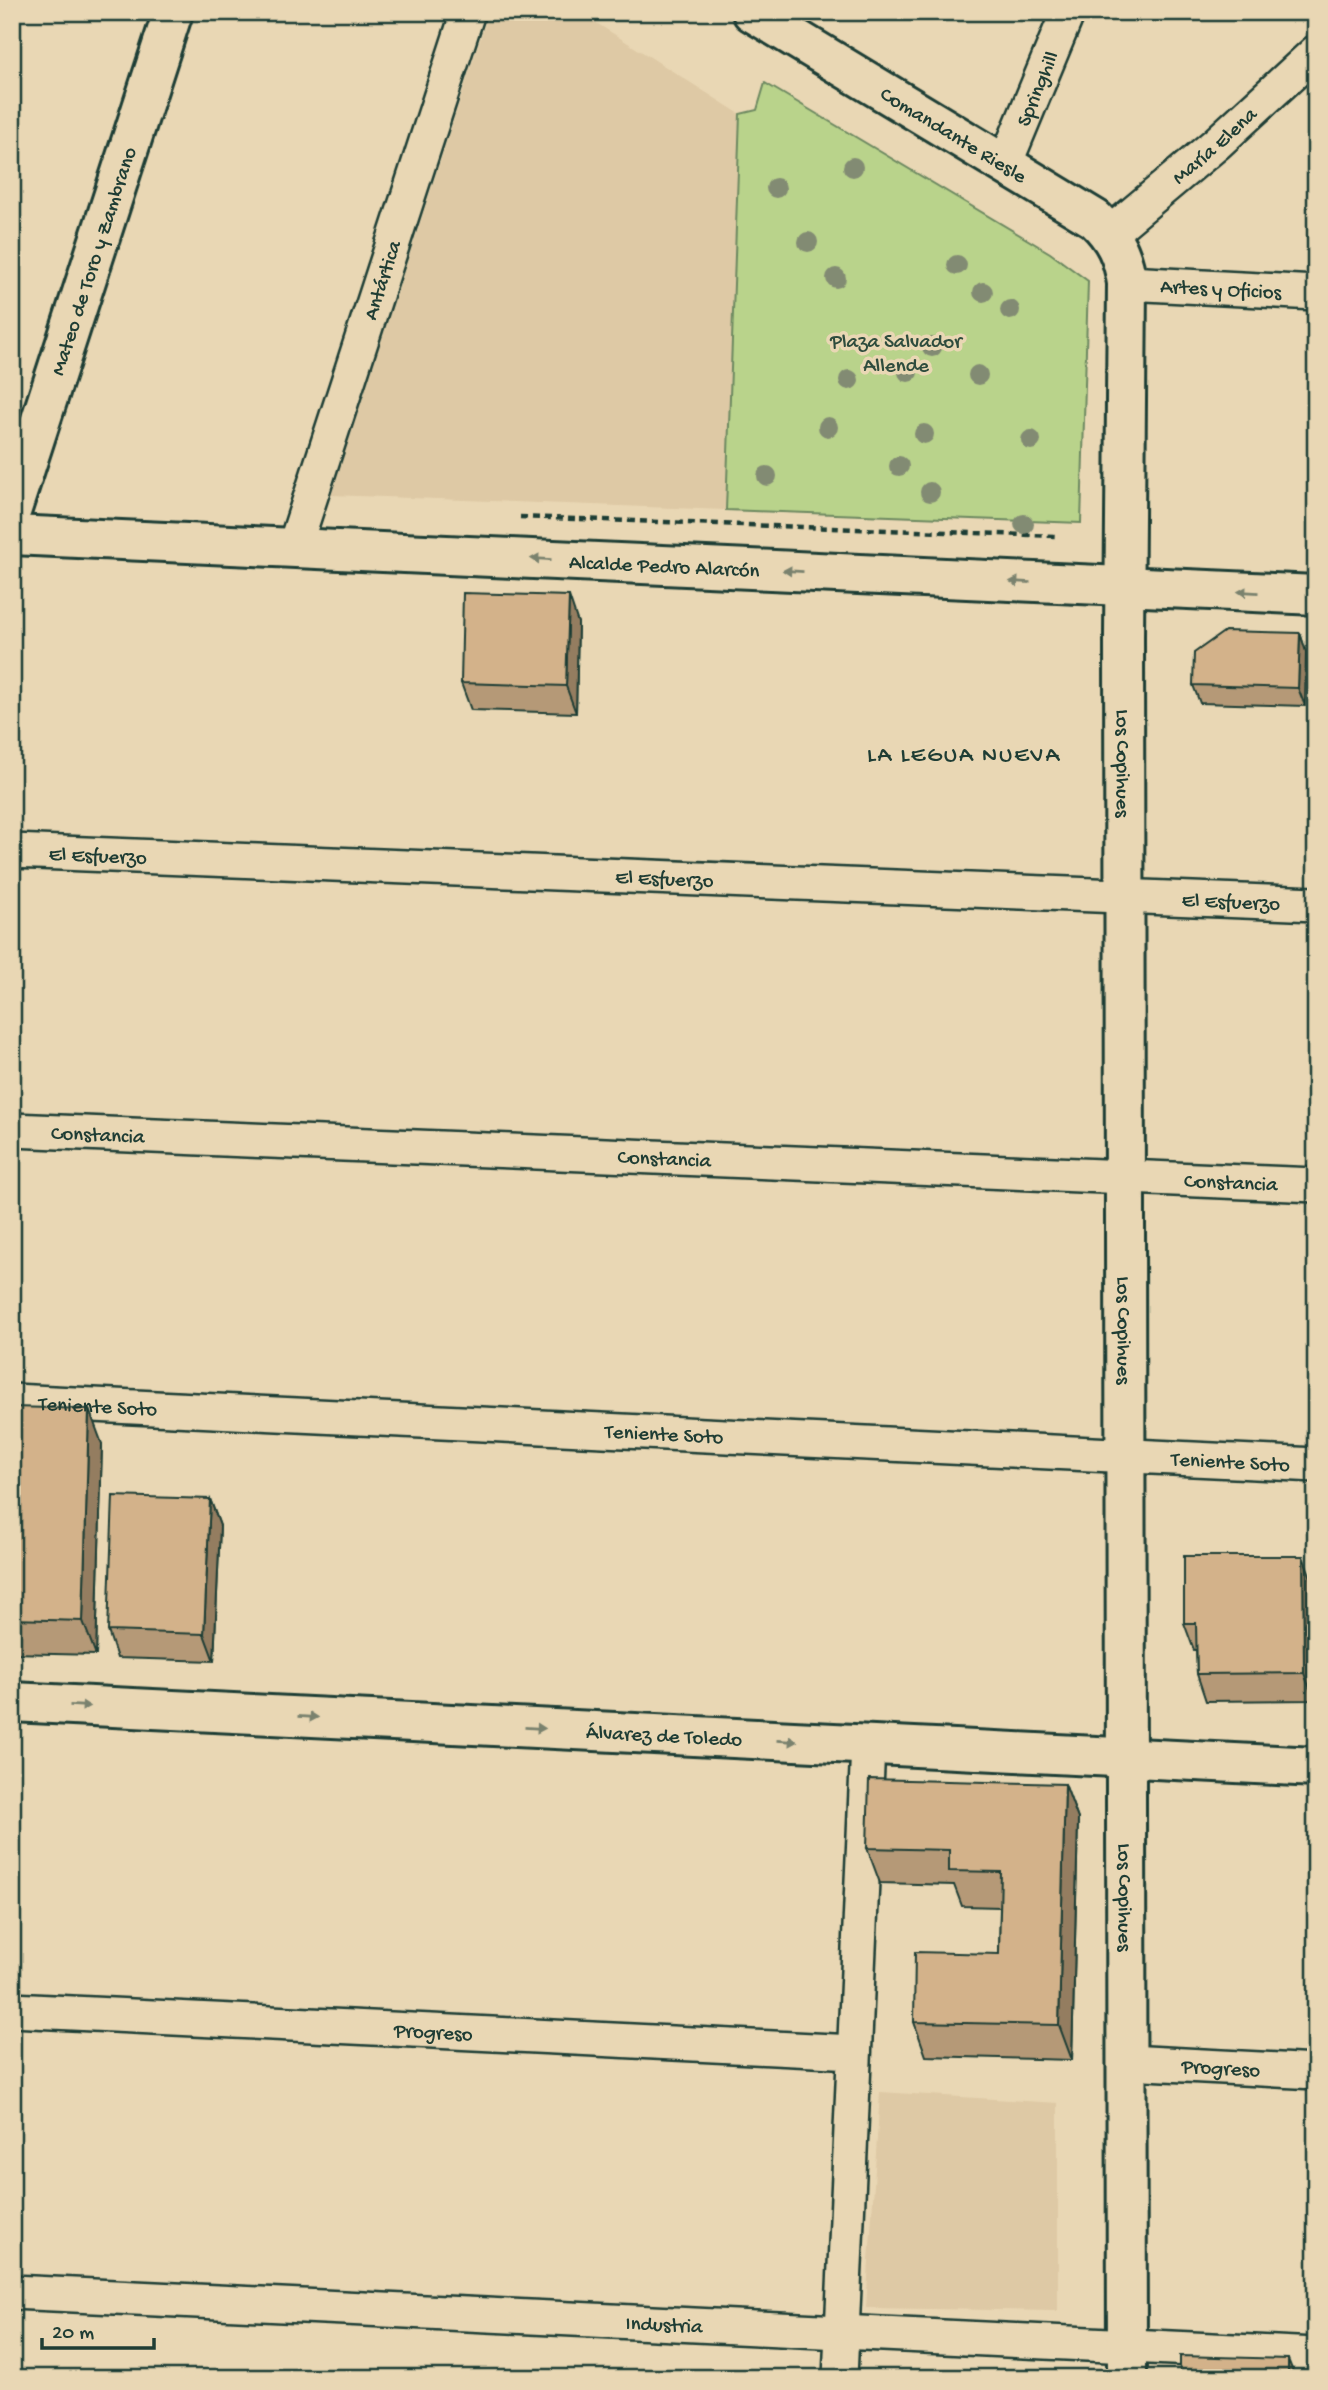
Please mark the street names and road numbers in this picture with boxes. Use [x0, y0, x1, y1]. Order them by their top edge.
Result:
street label: Springhill [1013, 48, 1066, 131]
street label: Comandante Riesle [874, 83, 1031, 191]
street label: María Elena [1168, 103, 1265, 192]
street label: Mateo de Toro y Zambrano [47, 144, 144, 379]
street label: Antártica [360, 237, 409, 324]
street label: Artes y Oficios [1159, 276, 1283, 307]
street label: Alcalde Pedro Alarcón [568, 552, 760, 585]
street label: Los Copihues [1108, 709, 1133, 819]
street label: El Esfuerzo [48, 844, 147, 872]
street label: El Esfuerzo [615, 867, 714, 896]
street label: El Esfuerzo [1181, 890, 1281, 919]
street label: Constancia [50, 1123, 146, 1152]
street label: Constancia [617, 1147, 713, 1176]
street label: Constancia [1183, 1170, 1279, 1199]
street label: Los Copihues [1109, 1276, 1134, 1386]
street label: Teniente Soto [37, 1393, 158, 1424]
street label: Teniente Soto [603, 1421, 724, 1452]
street label: Teniente Soto [1169, 1449, 1290, 1480]
street label: Álvarez de Toledo [585, 1721, 743, 1754]
street label: Los Copihues [1110, 1843, 1135, 1953]
street label: Progreso [392, 2020, 473, 2049]
street label: Progreso [1180, 2056, 1261, 2085]
street label: Industria [625, 2313, 705, 2341]

